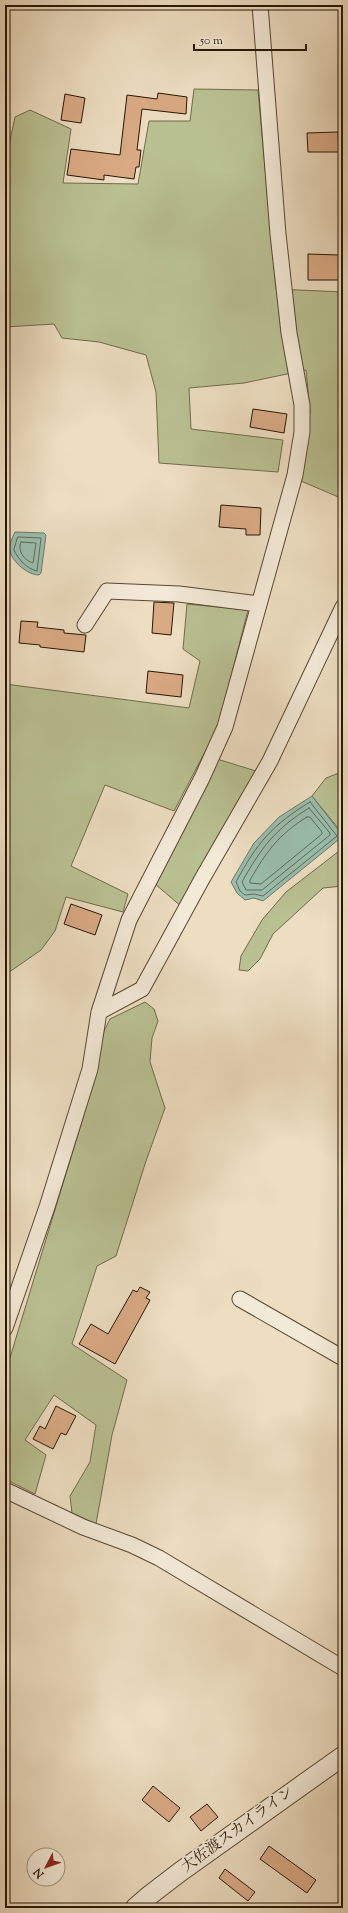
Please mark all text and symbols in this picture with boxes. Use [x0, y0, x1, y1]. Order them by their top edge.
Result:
scale bar [194, 26, 306, 52]
text: 50 m [199, 32, 223, 50]
street label: 大佐渡スカイライン [178, 1782, 298, 1878]
north arrow [26, 1847, 66, 1887]
text: N [30, 1864, 49, 1882]

